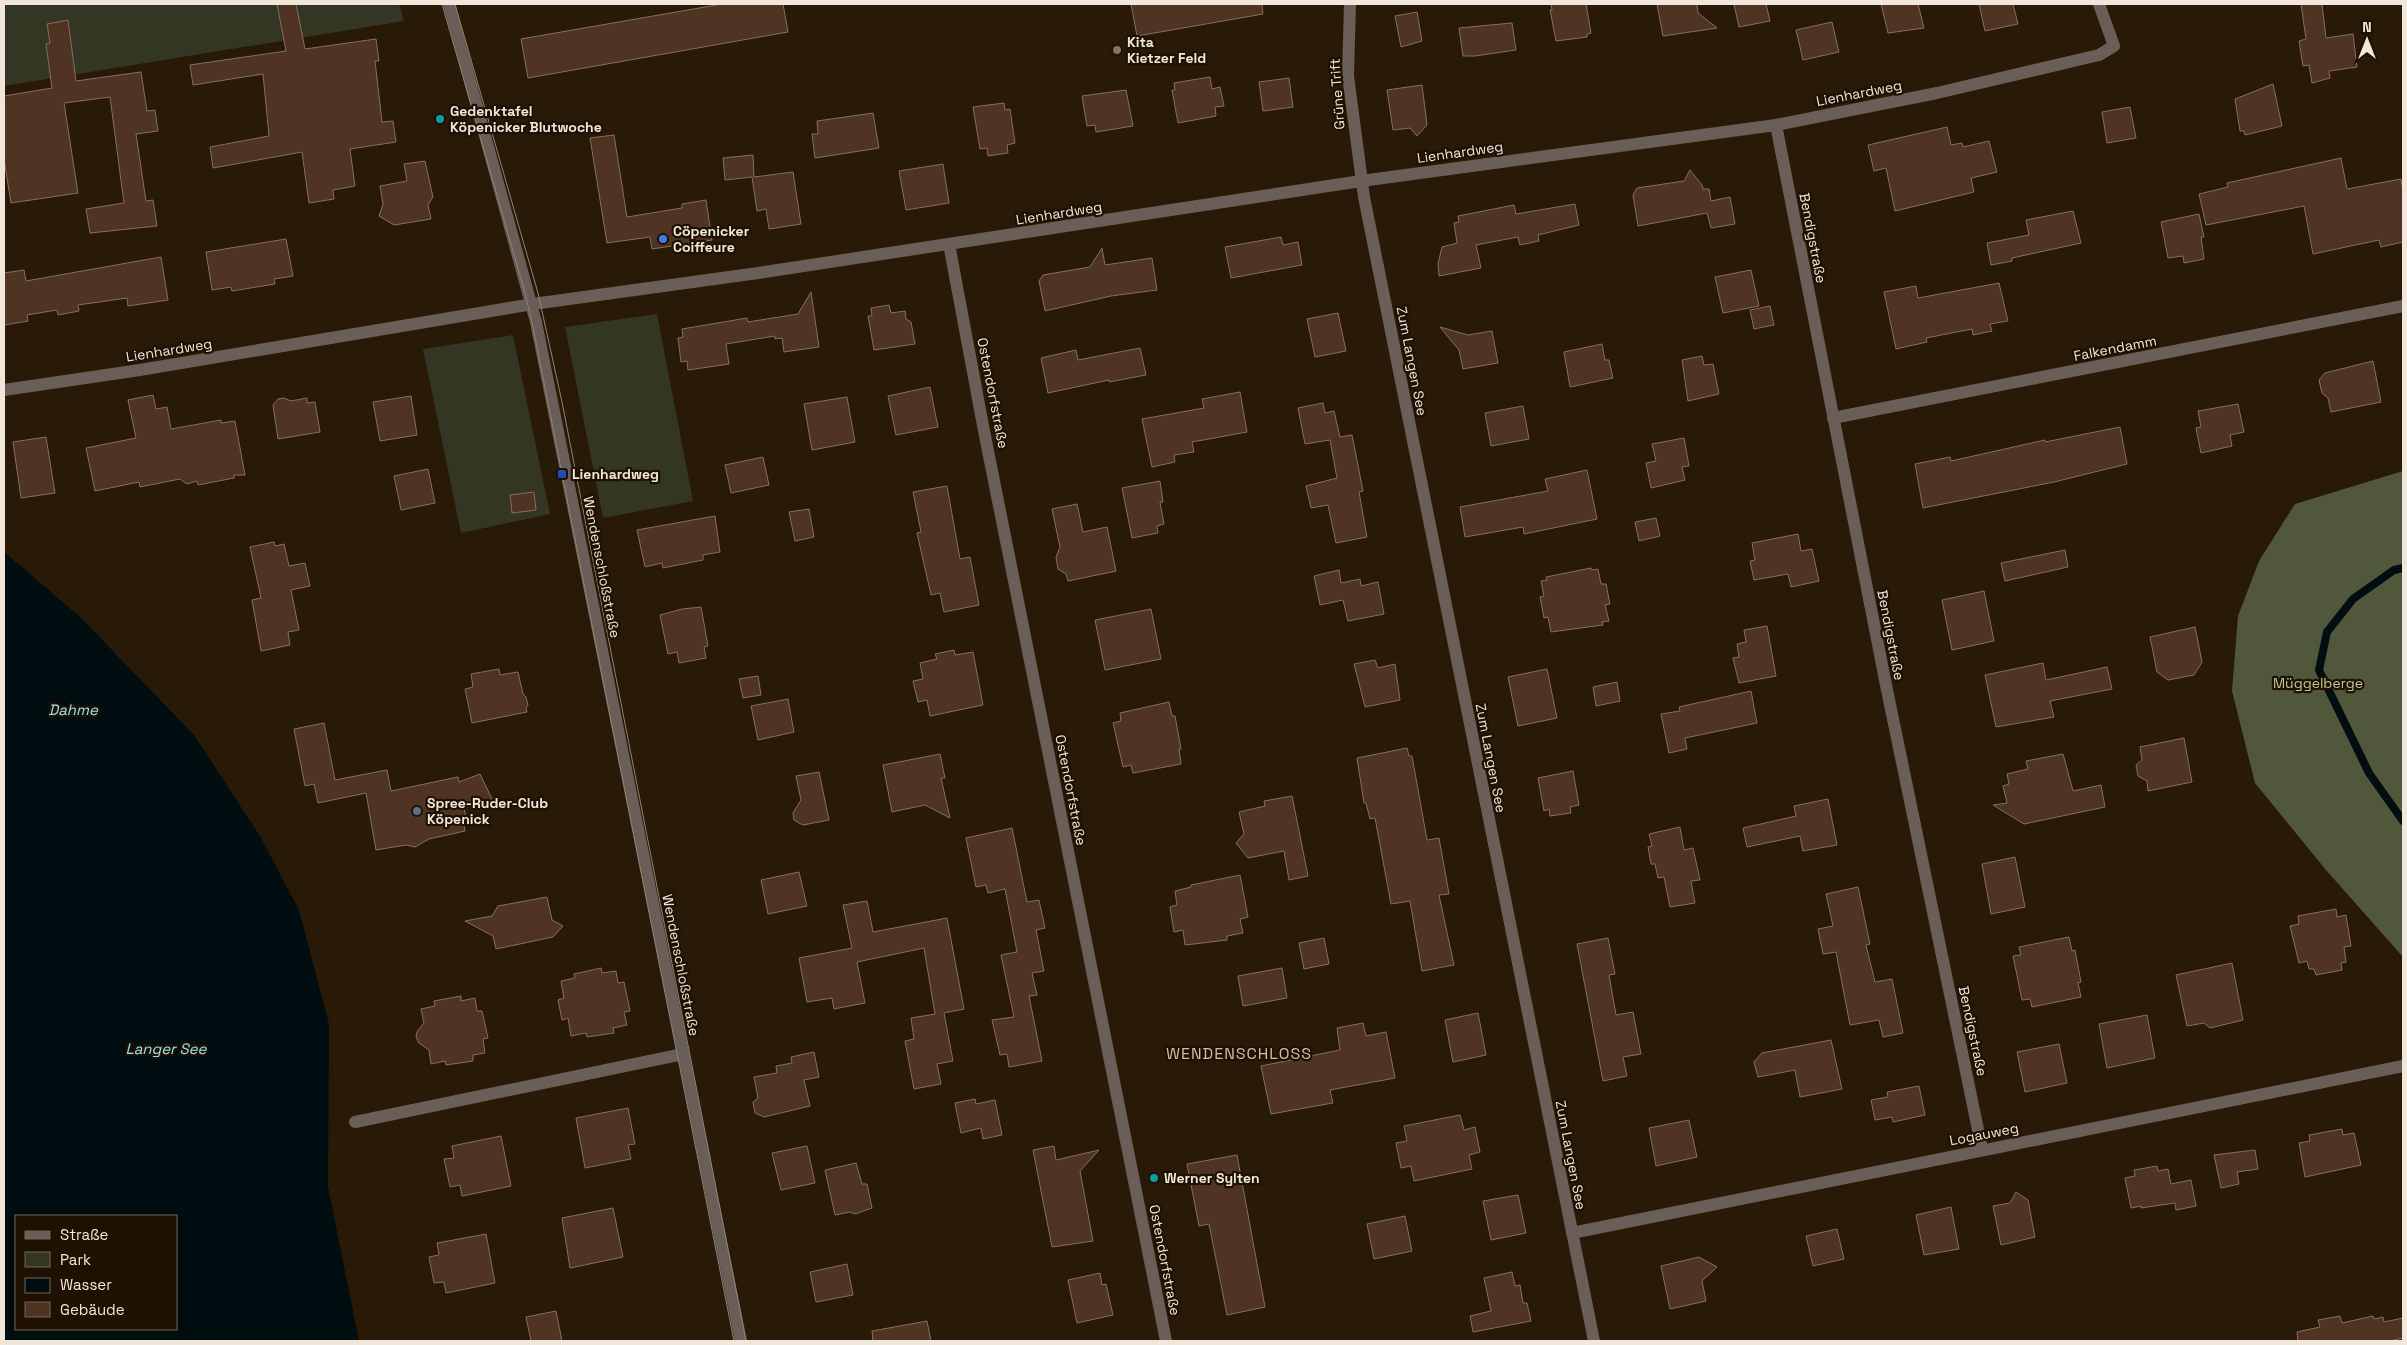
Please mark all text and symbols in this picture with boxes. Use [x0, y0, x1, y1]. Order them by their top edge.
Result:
north arrow [2342, 15, 2392, 65]
text: N [2362, 18, 2372, 36]
place label: Kita Kietzer Feld [1127, 33, 1206, 67]
marker: Kita Kietzer Feld [1111, 44, 1123, 56]
street label: Grüne Trift [1326, 58, 1348, 130]
street label: Lienhardweg [1815, 76, 1903, 110]
place label: Gedenktafel Köpenicker Blutwoche [450, 102, 602, 136]
marker: Gedenktafel Köpenicker Blutwoche [434, 113, 446, 125]
street label: Lienhardweg [1416, 137, 1504, 167]
street label: Bendigstraße [1795, 191, 1831, 285]
street label: Lienhardweg [1015, 197, 1103, 229]
place label: Cöpenicker Coiffeure [673, 222, 750, 256]
marker: Cöpenicker Coiffeure [657, 233, 669, 245]
street label: Zum Langen See [1393, 305, 1431, 417]
street label: Falkendamm [2072, 331, 2158, 365]
street label: Lienhardweg [125, 334, 213, 366]
street label: Ostendorfstraße [973, 336, 1013, 450]
place label: Lienhardweg [572, 465, 659, 483]
marker: Lienhardweg [556, 468, 568, 480]
street label: Wendenschloßstraße [579, 495, 625, 639]
street label: Bendigstraße [1873, 588, 1909, 682]
park label: Müggelberge [2273, 674, 2363, 692]
water label: Dahme [48, 700, 99, 719]
street label: Zum Langen See [1472, 702, 1510, 814]
street label: Ostendorfstraße [1051, 733, 1091, 847]
place label: Spree-Ruder-Club Köpenick [427, 794, 548, 828]
marker: Spree-Ruder-Club Köpenick [411, 805, 423, 817]
street label: Wendenschloßstraße [658, 893, 704, 1037]
street label: Bendigstraße [1955, 984, 1991, 1078]
water label: Langer See [126, 1039, 208, 1058]
district label: WENDENSCHLOSS [1166, 1043, 1312, 1064]
street label: Zum Langen See [1552, 1099, 1590, 1211]
street label: Logauweg [1948, 1118, 2020, 1150]
place label: Werner Sylten [1164, 1169, 1260, 1187]
marker: Werner Sylten [1148, 1172, 1160, 1184]
street label: Ostendorfstraße [1145, 1203, 1185, 1317]
legend [15, 1215, 178, 1330]
text: Straße [60, 1225, 109, 1244]
text: Park [60, 1250, 91, 1269]
text: Wasser [60, 1275, 112, 1294]
text: Gebäude [60, 1300, 125, 1319]

